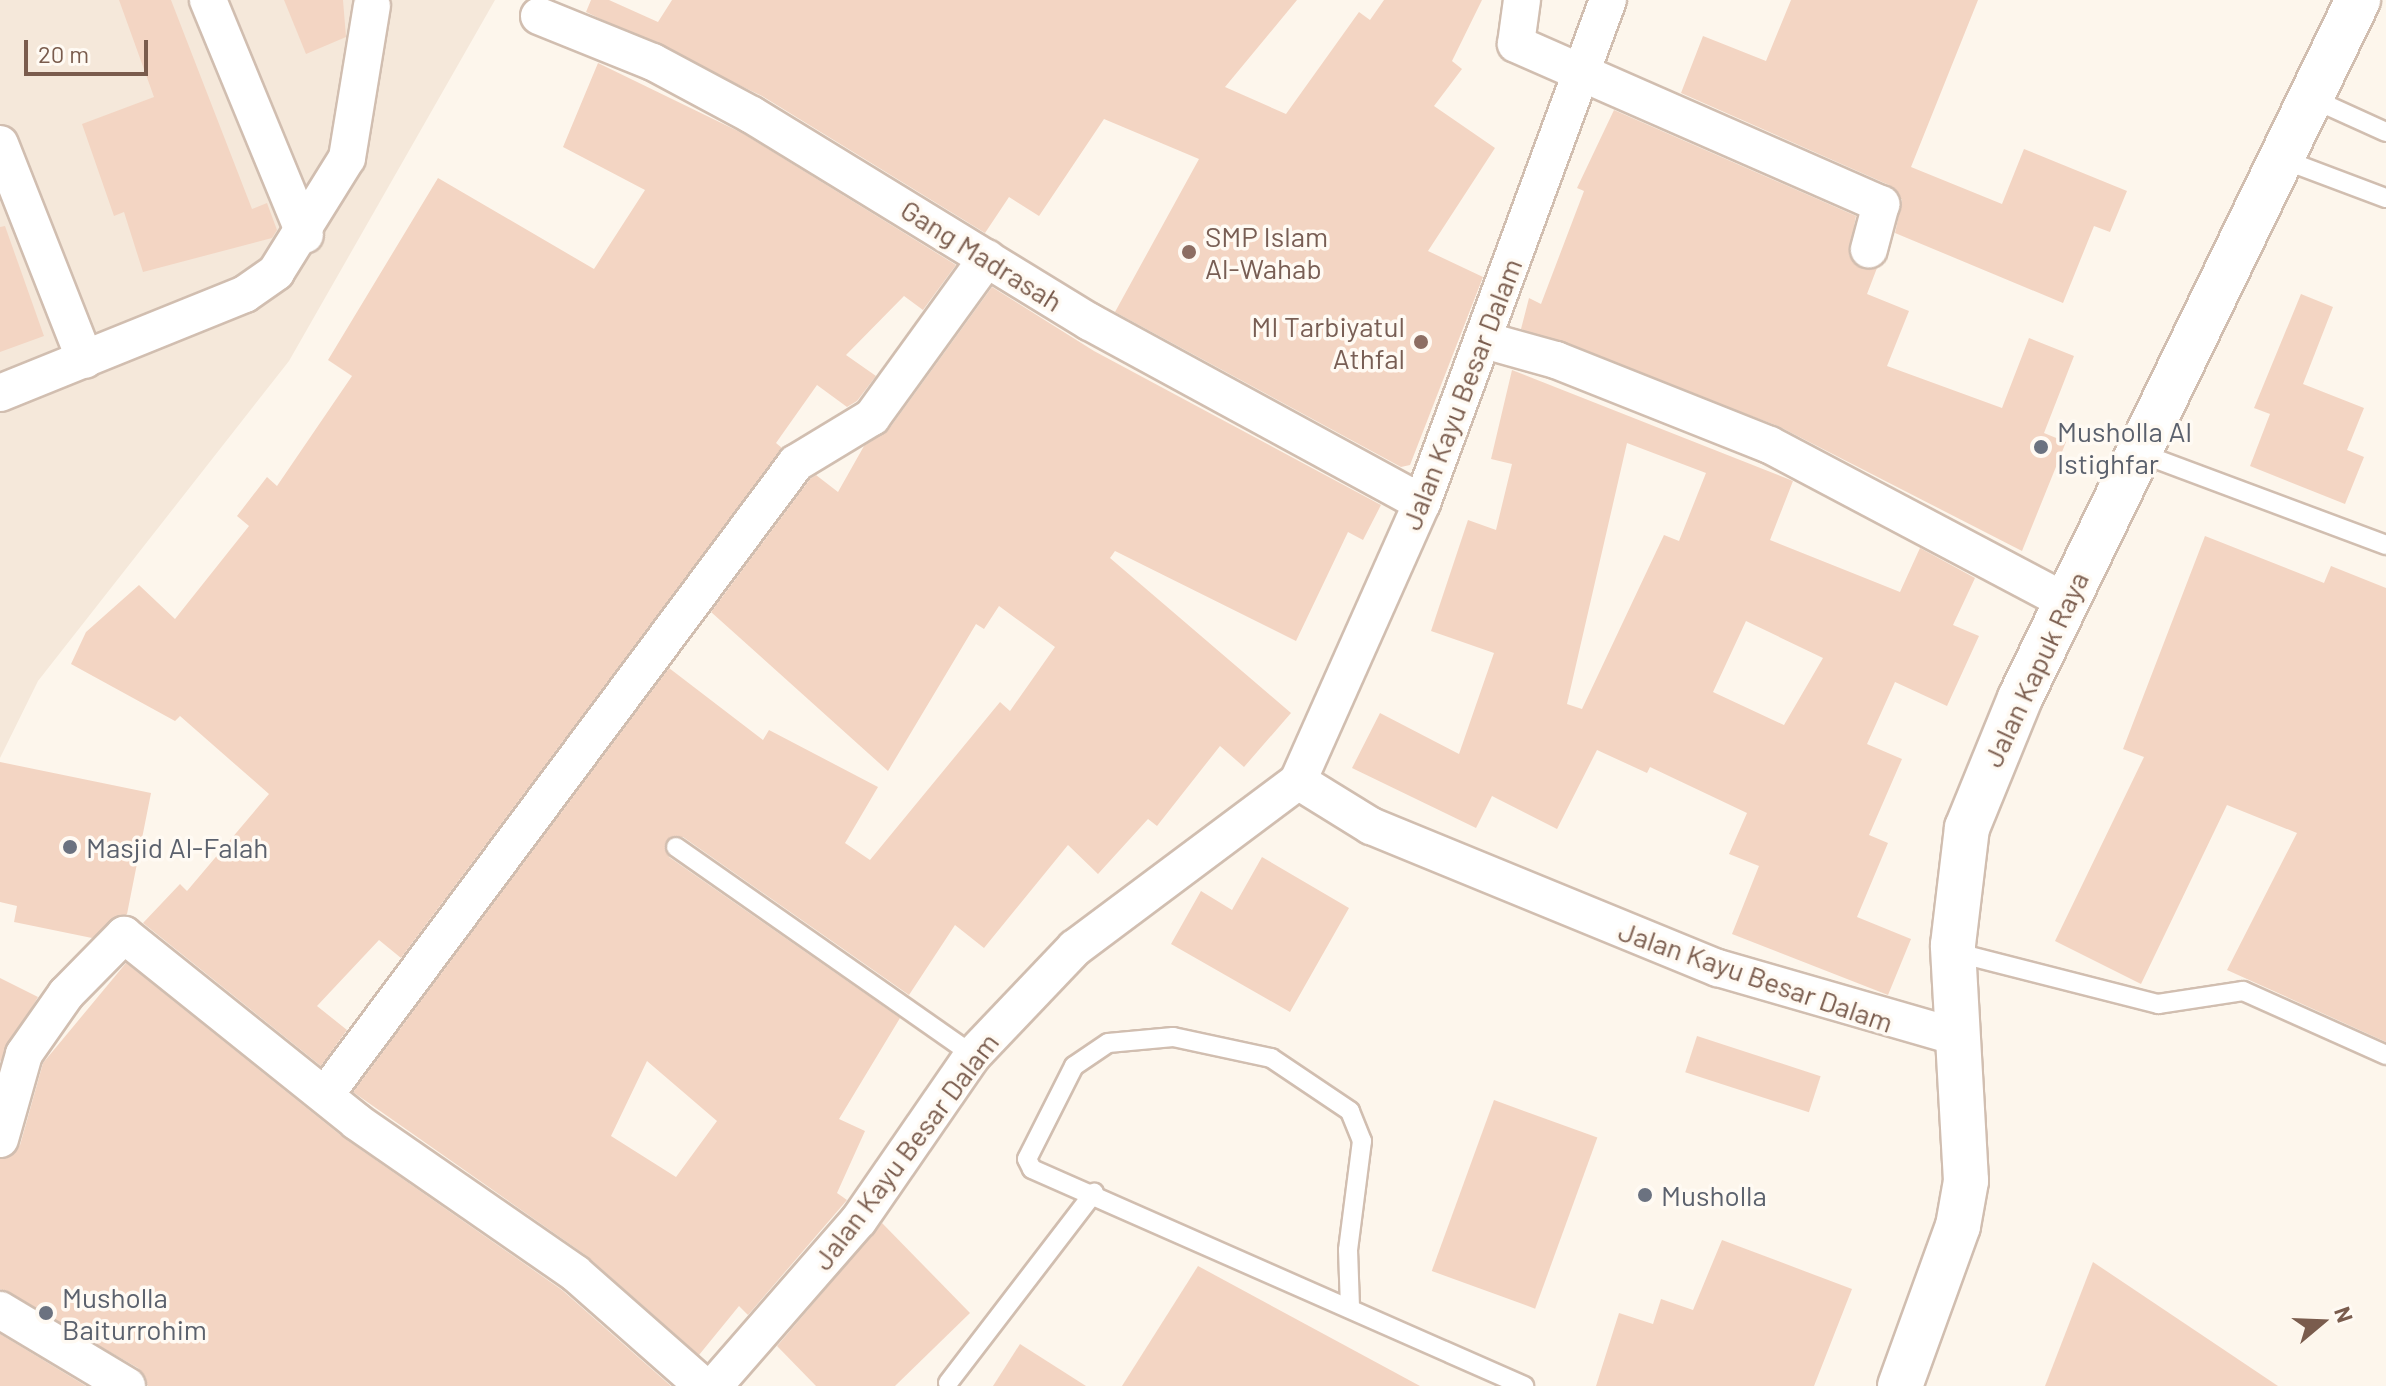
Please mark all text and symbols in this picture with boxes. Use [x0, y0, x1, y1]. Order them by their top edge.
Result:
scale bar [28, 24, 152, 74]
text: 20 m [38, 39, 89, 68]
street label: Gang Madrasah [895, 192, 1069, 318]
place label: SMP Islam Al-Wahab [1205, 219, 1328, 285]
marker: SMP Islam Al-Wahab [1180, 243, 1198, 261]
street label: Jalan Kayu Besar Dalam [1394, 254, 1528, 534]
place label: MI Tarbiyatul Athfal [1251, 309, 1405, 375]
marker: MI Tarbiyatul Athfal [1412, 333, 1430, 351]
place label: Musholla Al Istighfar [2057, 414, 2192, 480]
marker: Musholla Al Istighfar [2032, 438, 2050, 456]
street label: Jalan Kapuk Raya [1975, 566, 2095, 772]
place label: Masjid Al-Falah [86, 830, 268, 864]
marker: Masjid Al-Falah [61, 838, 79, 856]
street label: Jalan Kayu Besar Dalam [1614, 913, 1898, 1039]
street label: Jalan Kayu Besar Dalam [805, 1026, 1005, 1276]
place label: Musholla [1661, 1178, 1767, 1212]
marker: Musholla [1636, 1186, 1654, 1204]
place label: Musholla Baiturrohim [62, 1280, 207, 1346]
north arrow [2282, 1282, 2362, 1362]
text: N [2330, 1303, 2359, 1325]
marker: Musholla Baiturrohim [37, 1304, 55, 1322]

